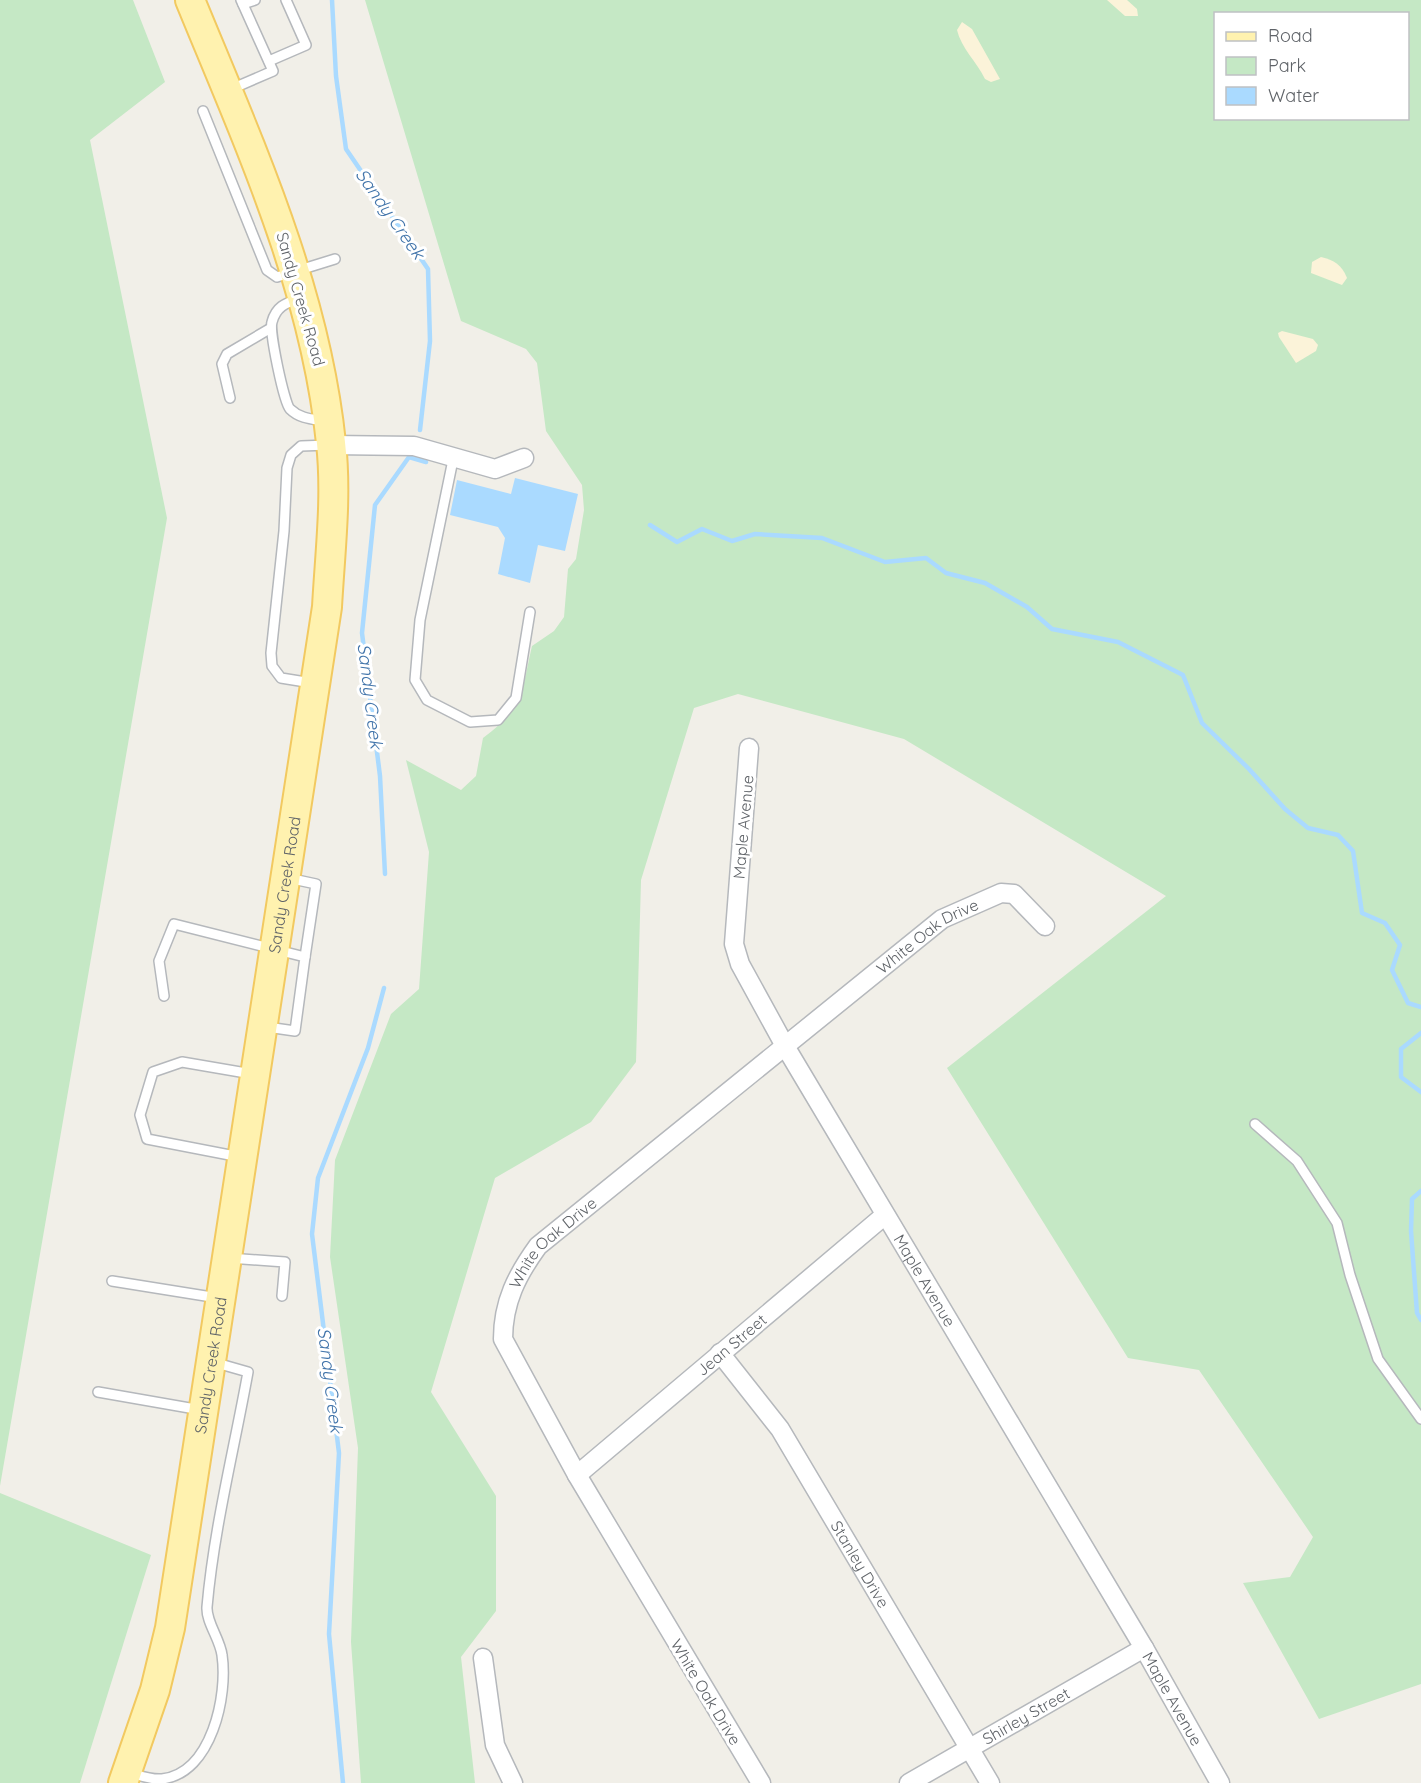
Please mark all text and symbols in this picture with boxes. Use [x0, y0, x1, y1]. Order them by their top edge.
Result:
legend [1214, 12, 1409, 120]
text: Road [1268, 24, 1313, 47]
text: Park [1268, 54, 1306, 77]
text: Water [1268, 84, 1319, 107]
water label: Sandy Creek [351, 164, 431, 265]
street label: Sandy Creek Road [272, 230, 330, 368]
water label: Sandy Creek [353, 642, 389, 751]
street label: Maple Avenue [728, 774, 758, 880]
street label: Sandy Creek Road [264, 815, 305, 955]
street label: White Oak Drive [872, 894, 981, 978]
street label: White Oak Drive [504, 1193, 600, 1291]
street label: Maple Avenue [890, 1231, 960, 1330]
street label: Sandy Creek Road [190, 1295, 231, 1435]
street label: Jean Street [692, 1310, 770, 1380]
water label: Sandy Creek [313, 1326, 349, 1435]
street label: Stanley Drive [827, 1517, 894, 1611]
street label: White Oak Drive [666, 1635, 746, 1749]
street label: Maple Avenue [1138, 1648, 1207, 1749]
street label: Shirley Street [979, 1683, 1073, 1749]

